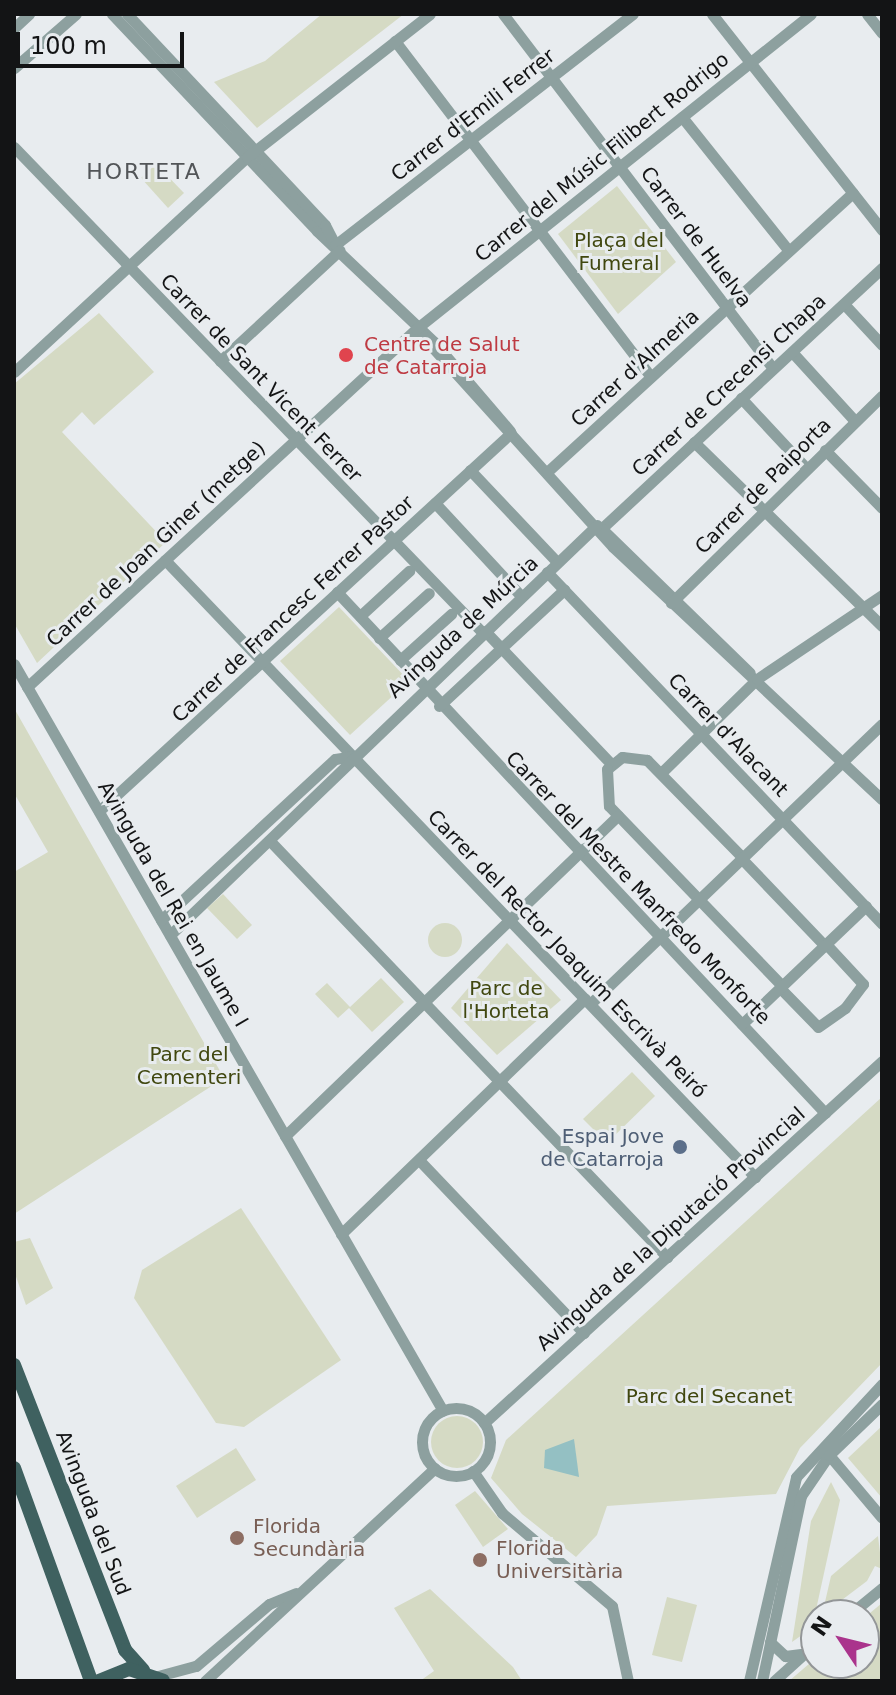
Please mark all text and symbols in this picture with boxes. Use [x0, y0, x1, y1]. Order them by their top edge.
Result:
scale bar [20, 16, 188, 66]
text: 100 m [30, 32, 107, 60]
street label: Carrer d'Emili Ferrer [386, 44, 560, 186]
street label: Carrer del Músic Filibert Rodrigo [470, 47, 734, 267]
district label: HORTETA [86, 159, 202, 185]
street label: Carrer de Huelva [635, 162, 757, 312]
park label: Plaça del Fumeral [574, 228, 664, 275]
street label: Carrer de Sant Vicent Ferrer [155, 269, 367, 487]
street label: Carrer de Crecensi Chapa [627, 289, 831, 481]
street label: Carrer d'Almeria [566, 304, 704, 432]
place label: Centre de Salut de Catarroja [364, 332, 520, 379]
marker: Centre de Salut de Catarroja [335, 344, 357, 366]
street label: Carrer de Paiporta [690, 413, 836, 559]
street label: Carrer de Joan Giner (metge) [42, 436, 270, 652]
street label: Carrer de Francesc Ferrer Pastor [167, 490, 419, 728]
street label: Avinguda de Múrcia [383, 551, 543, 703]
street label: Carrer d'Alacant [663, 668, 793, 802]
street label: Carrer del Mestre Manfredo Monforte [501, 746, 775, 1030]
street label: Avinguda del Rei en Jaume I [93, 777, 253, 1031]
street label: Carrer del Rector Joaquim Escrivà Peiró [422, 805, 712, 1103]
park label: Parc de l'Horteta [463, 976, 549, 1023]
park label: Parc del Cementeri [137, 1042, 241, 1089]
street label: Avinguda de la Diputació Provincial [532, 1102, 810, 1356]
place label: Espai Jove de Catarroja [541, 1124, 664, 1171]
marker: Espai Jove de Catarroja [671, 1138, 689, 1156]
park label: Parc del Secanet [626, 1384, 792, 1408]
street label: Avinguda del Sud [51, 1427, 135, 1599]
place label: Florida Secundària [253, 1514, 365, 1561]
marker: Florida Secundària [228, 1529, 246, 1547]
place label: Florida Universitària [496, 1536, 623, 1583]
marker: Florida Universitària [471, 1551, 489, 1569]
north arrow [800, 1599, 880, 1679]
text: N [806, 1611, 837, 1641]

